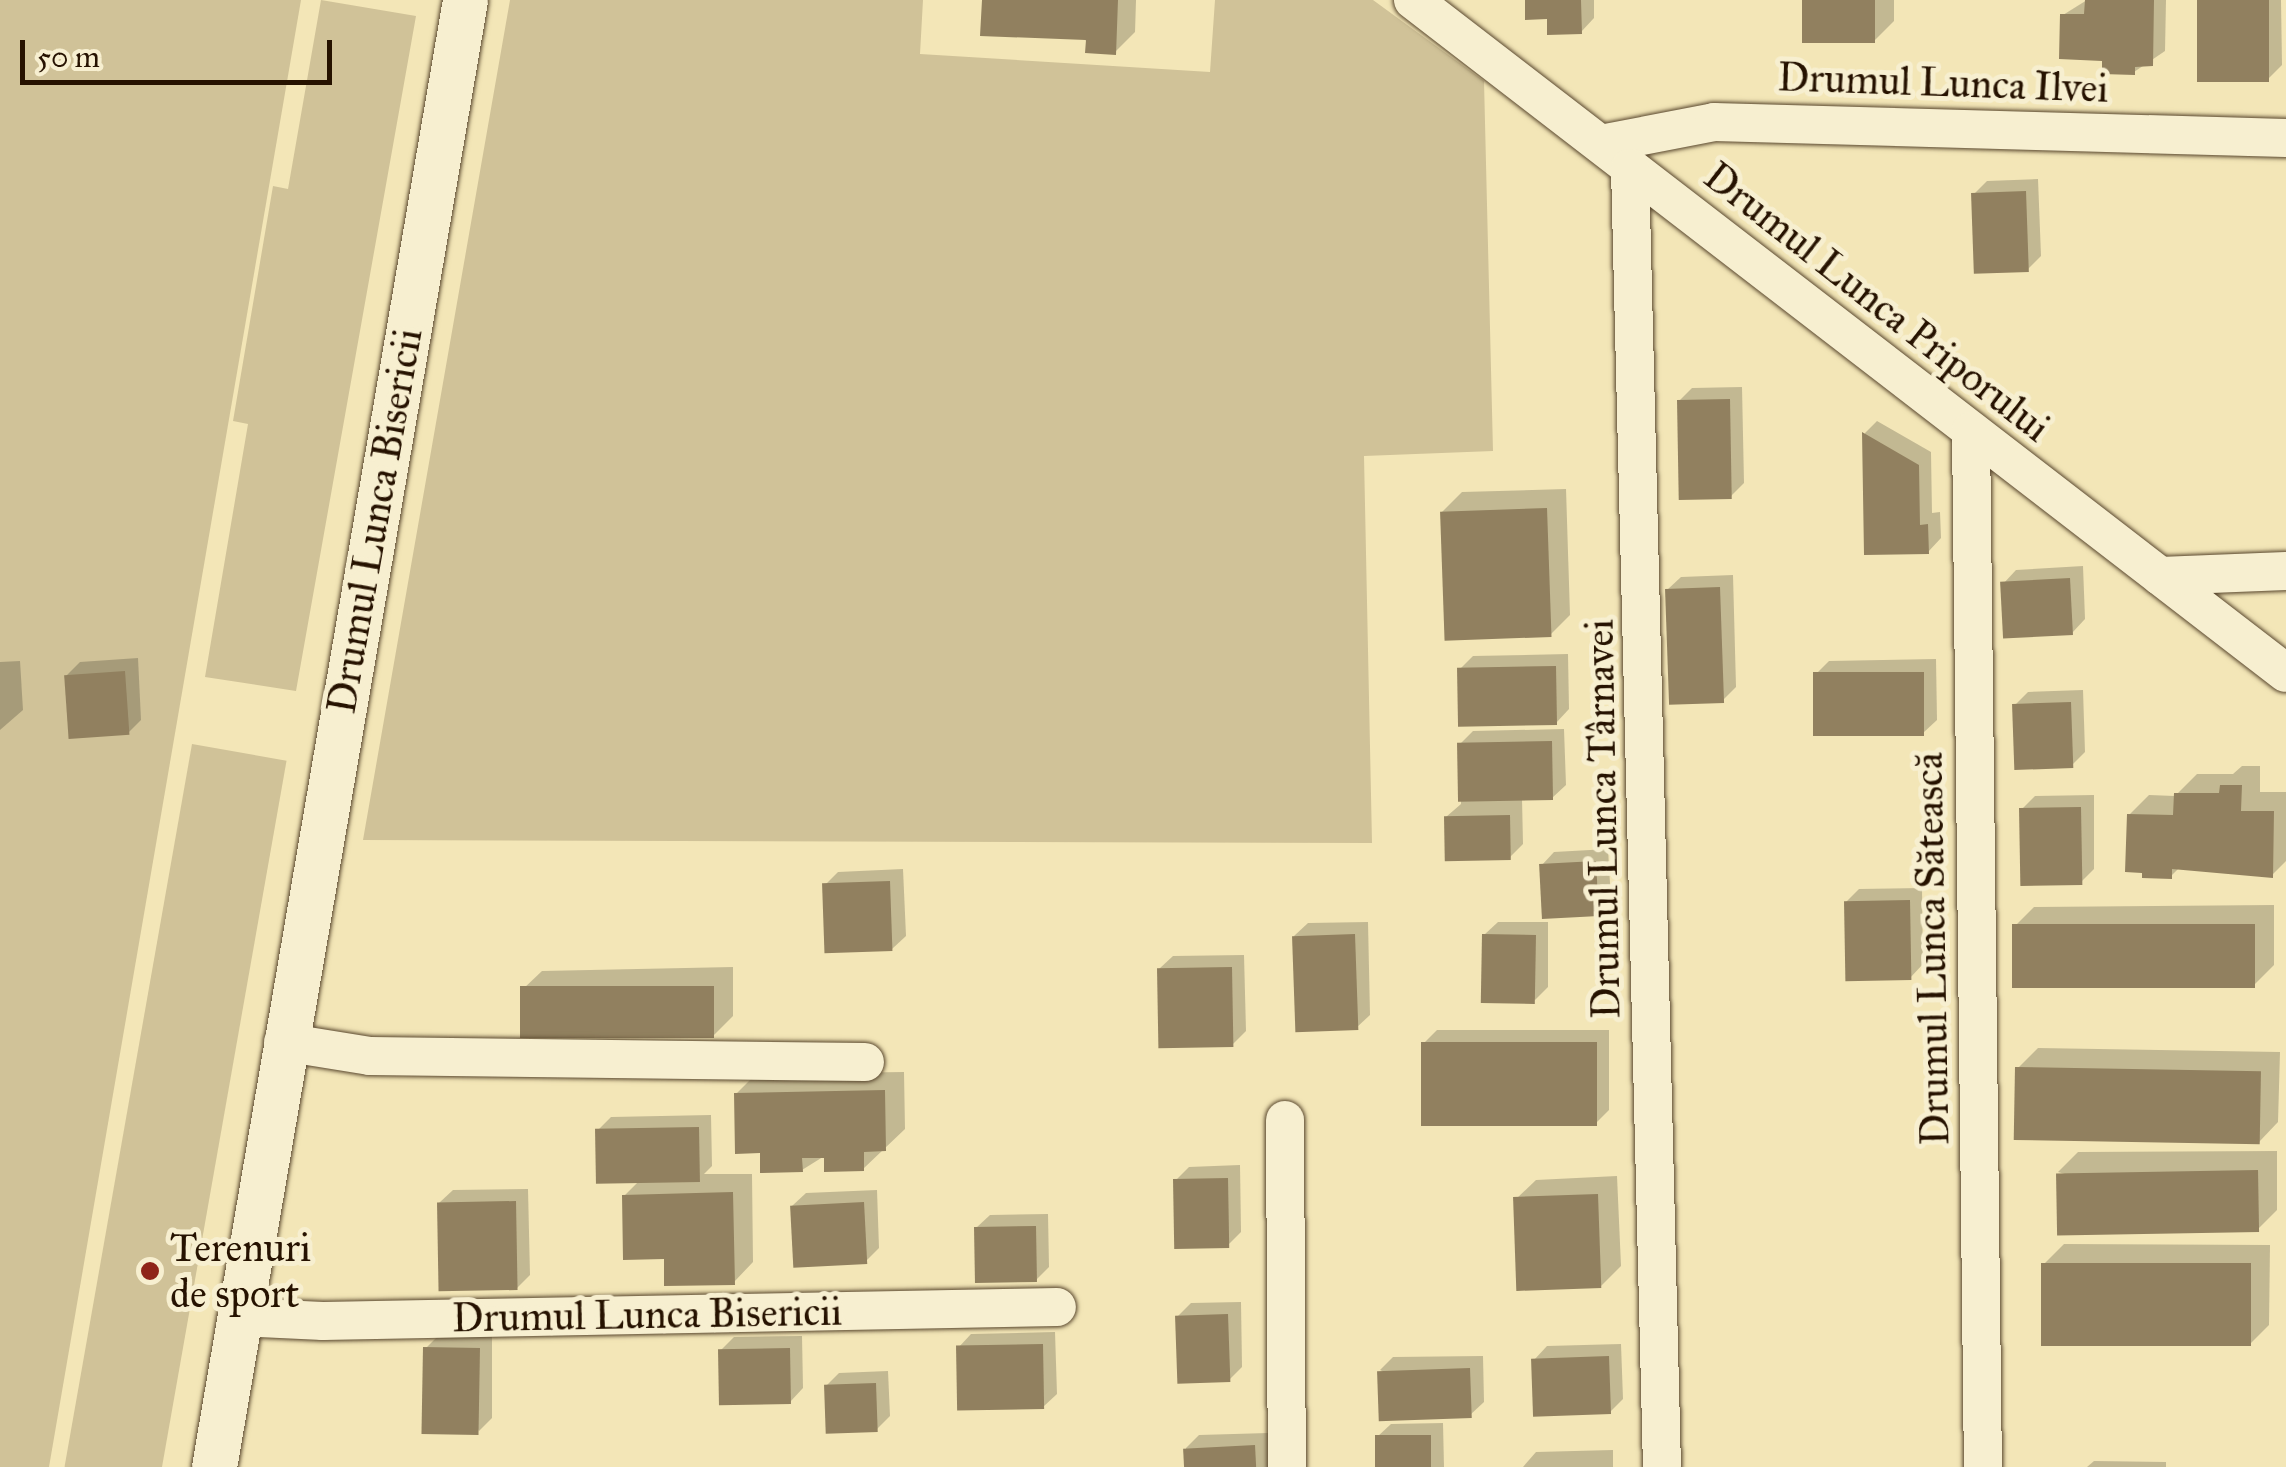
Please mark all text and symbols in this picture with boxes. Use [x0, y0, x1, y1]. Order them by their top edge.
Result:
scale bar [25, 20, 338, 82]
text: 50 m [37, 39, 100, 75]
street label: Drumul Lunca Ilvei [1777, 53, 2109, 113]
street label: Drumul Lunca Priporului [1695, 152, 2059, 452]
street label: Drumul Lunca Bisericii [317, 325, 433, 717]
street label: Drumul Lunca Târnavei [1576, 619, 1630, 1019]
street label: Drumul Lunca Sătească [1905, 752, 1959, 1146]
place label: Terenuri de sport [170, 1224, 311, 1318]
marker: Terenuri de sport [139, 1260, 161, 1282]
street label: Drumul Lunca Bisericii [451, 1288, 843, 1342]

